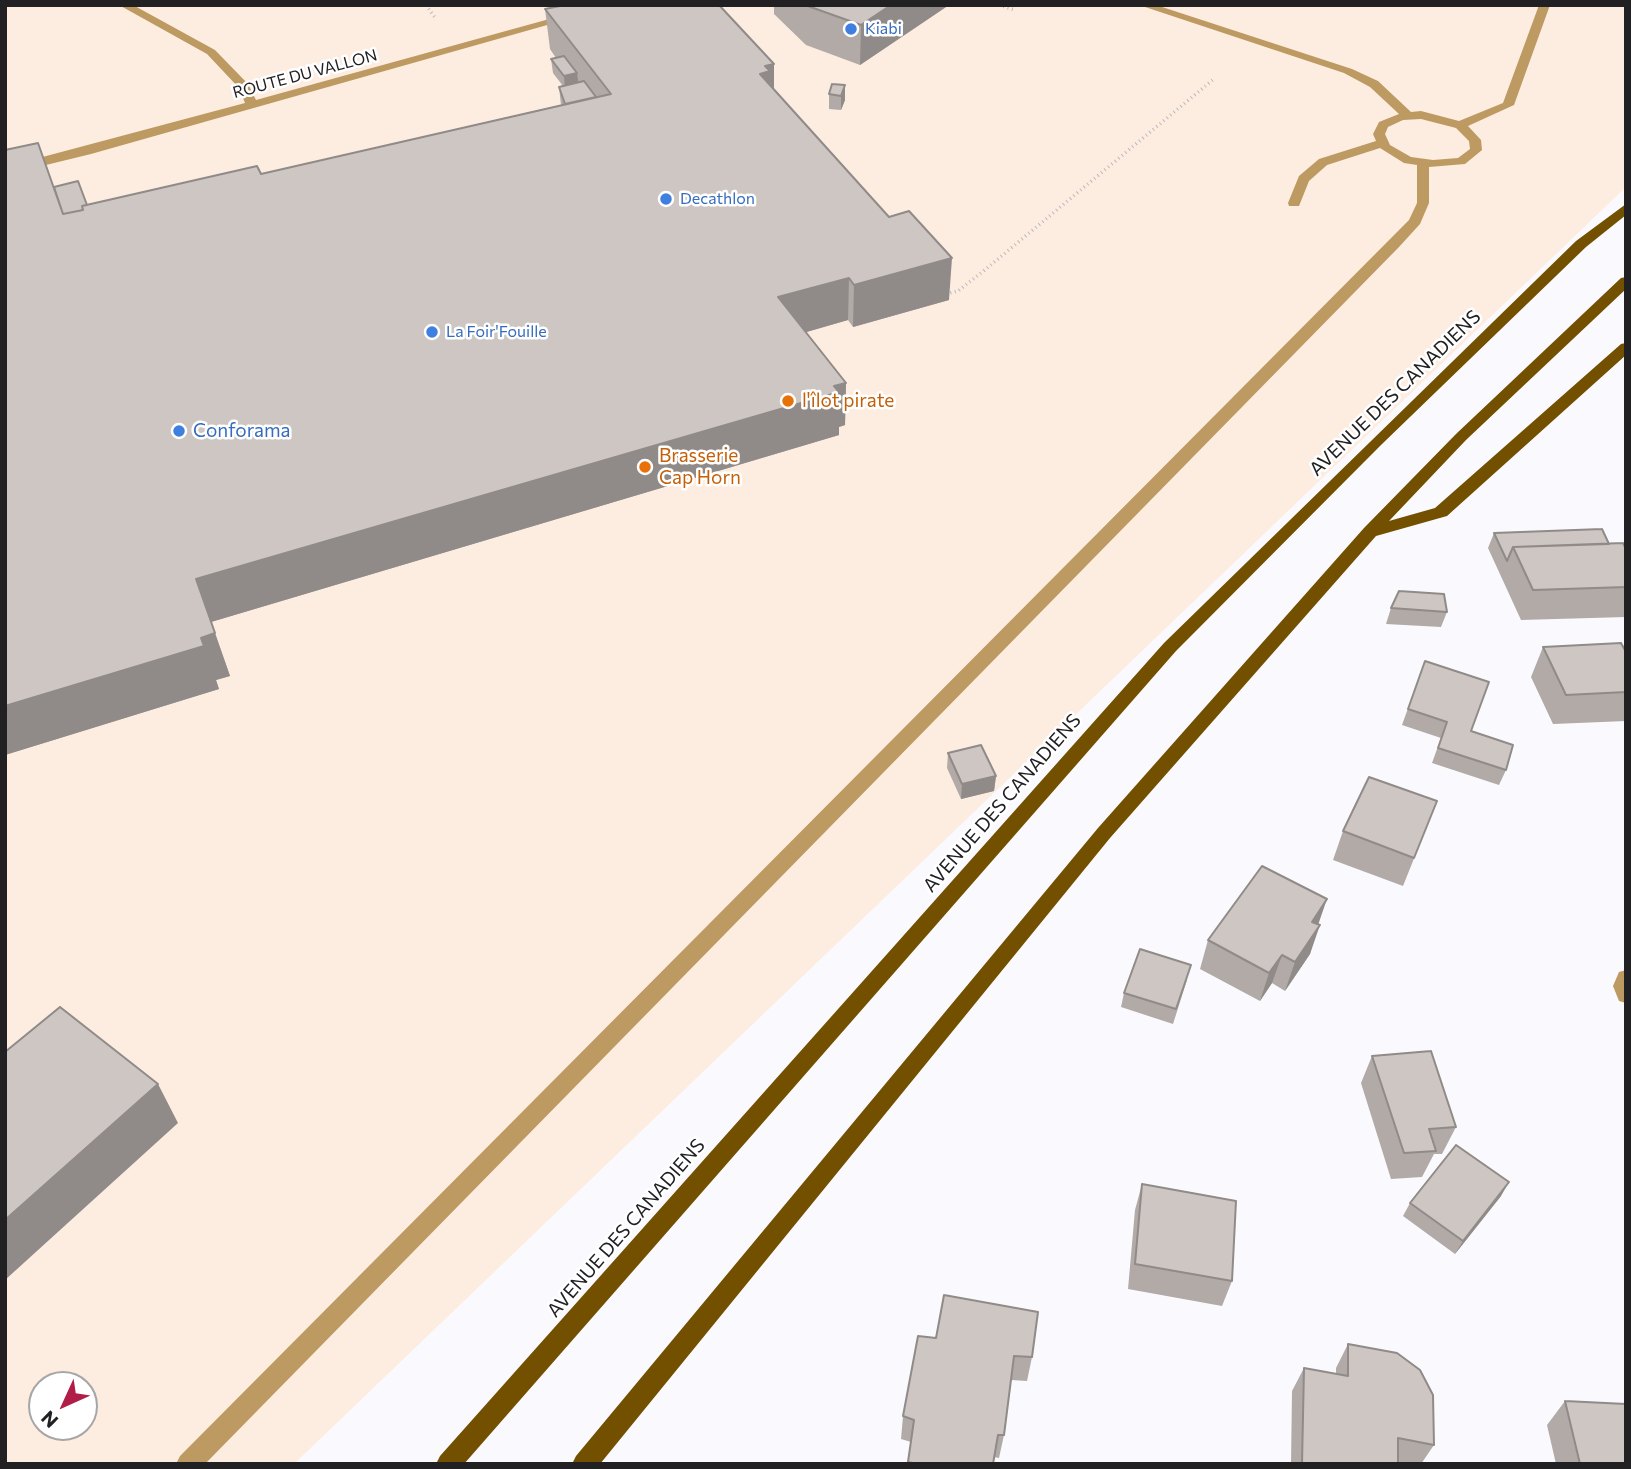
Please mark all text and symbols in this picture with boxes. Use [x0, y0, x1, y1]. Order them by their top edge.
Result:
place label: Kiabi [865, 19, 902, 39]
marker: Kiabi [843, 21, 859, 37]
street label: ROUTE DU VALLON [231, 45, 379, 103]
place label: Decathlon [680, 189, 755, 209]
marker: Decathlon [658, 191, 674, 207]
street label: AVENUE DES CANADIENS [1305, 305, 1485, 481]
place label: La Foir'Fouille [446, 322, 547, 342]
marker: La Foir'Fouille [424, 324, 440, 340]
place label: l'îlot pirate [802, 390, 894, 412]
marker: l'îlot pirate [780, 393, 796, 409]
place label: Conforama [193, 420, 290, 442]
marker: Conforama [171, 423, 187, 439]
place label: Brasserie Cap Horn [659, 445, 741, 489]
marker: Brasserie Cap Horn [637, 459, 653, 475]
street label: AVENUE DES CANADIENS [918, 709, 1086, 897]
street label: AVENUE DES CANADIENS [542, 1134, 710, 1322]
north arrow [28, 1371, 98, 1441]
text: N [36, 1407, 62, 1433]

